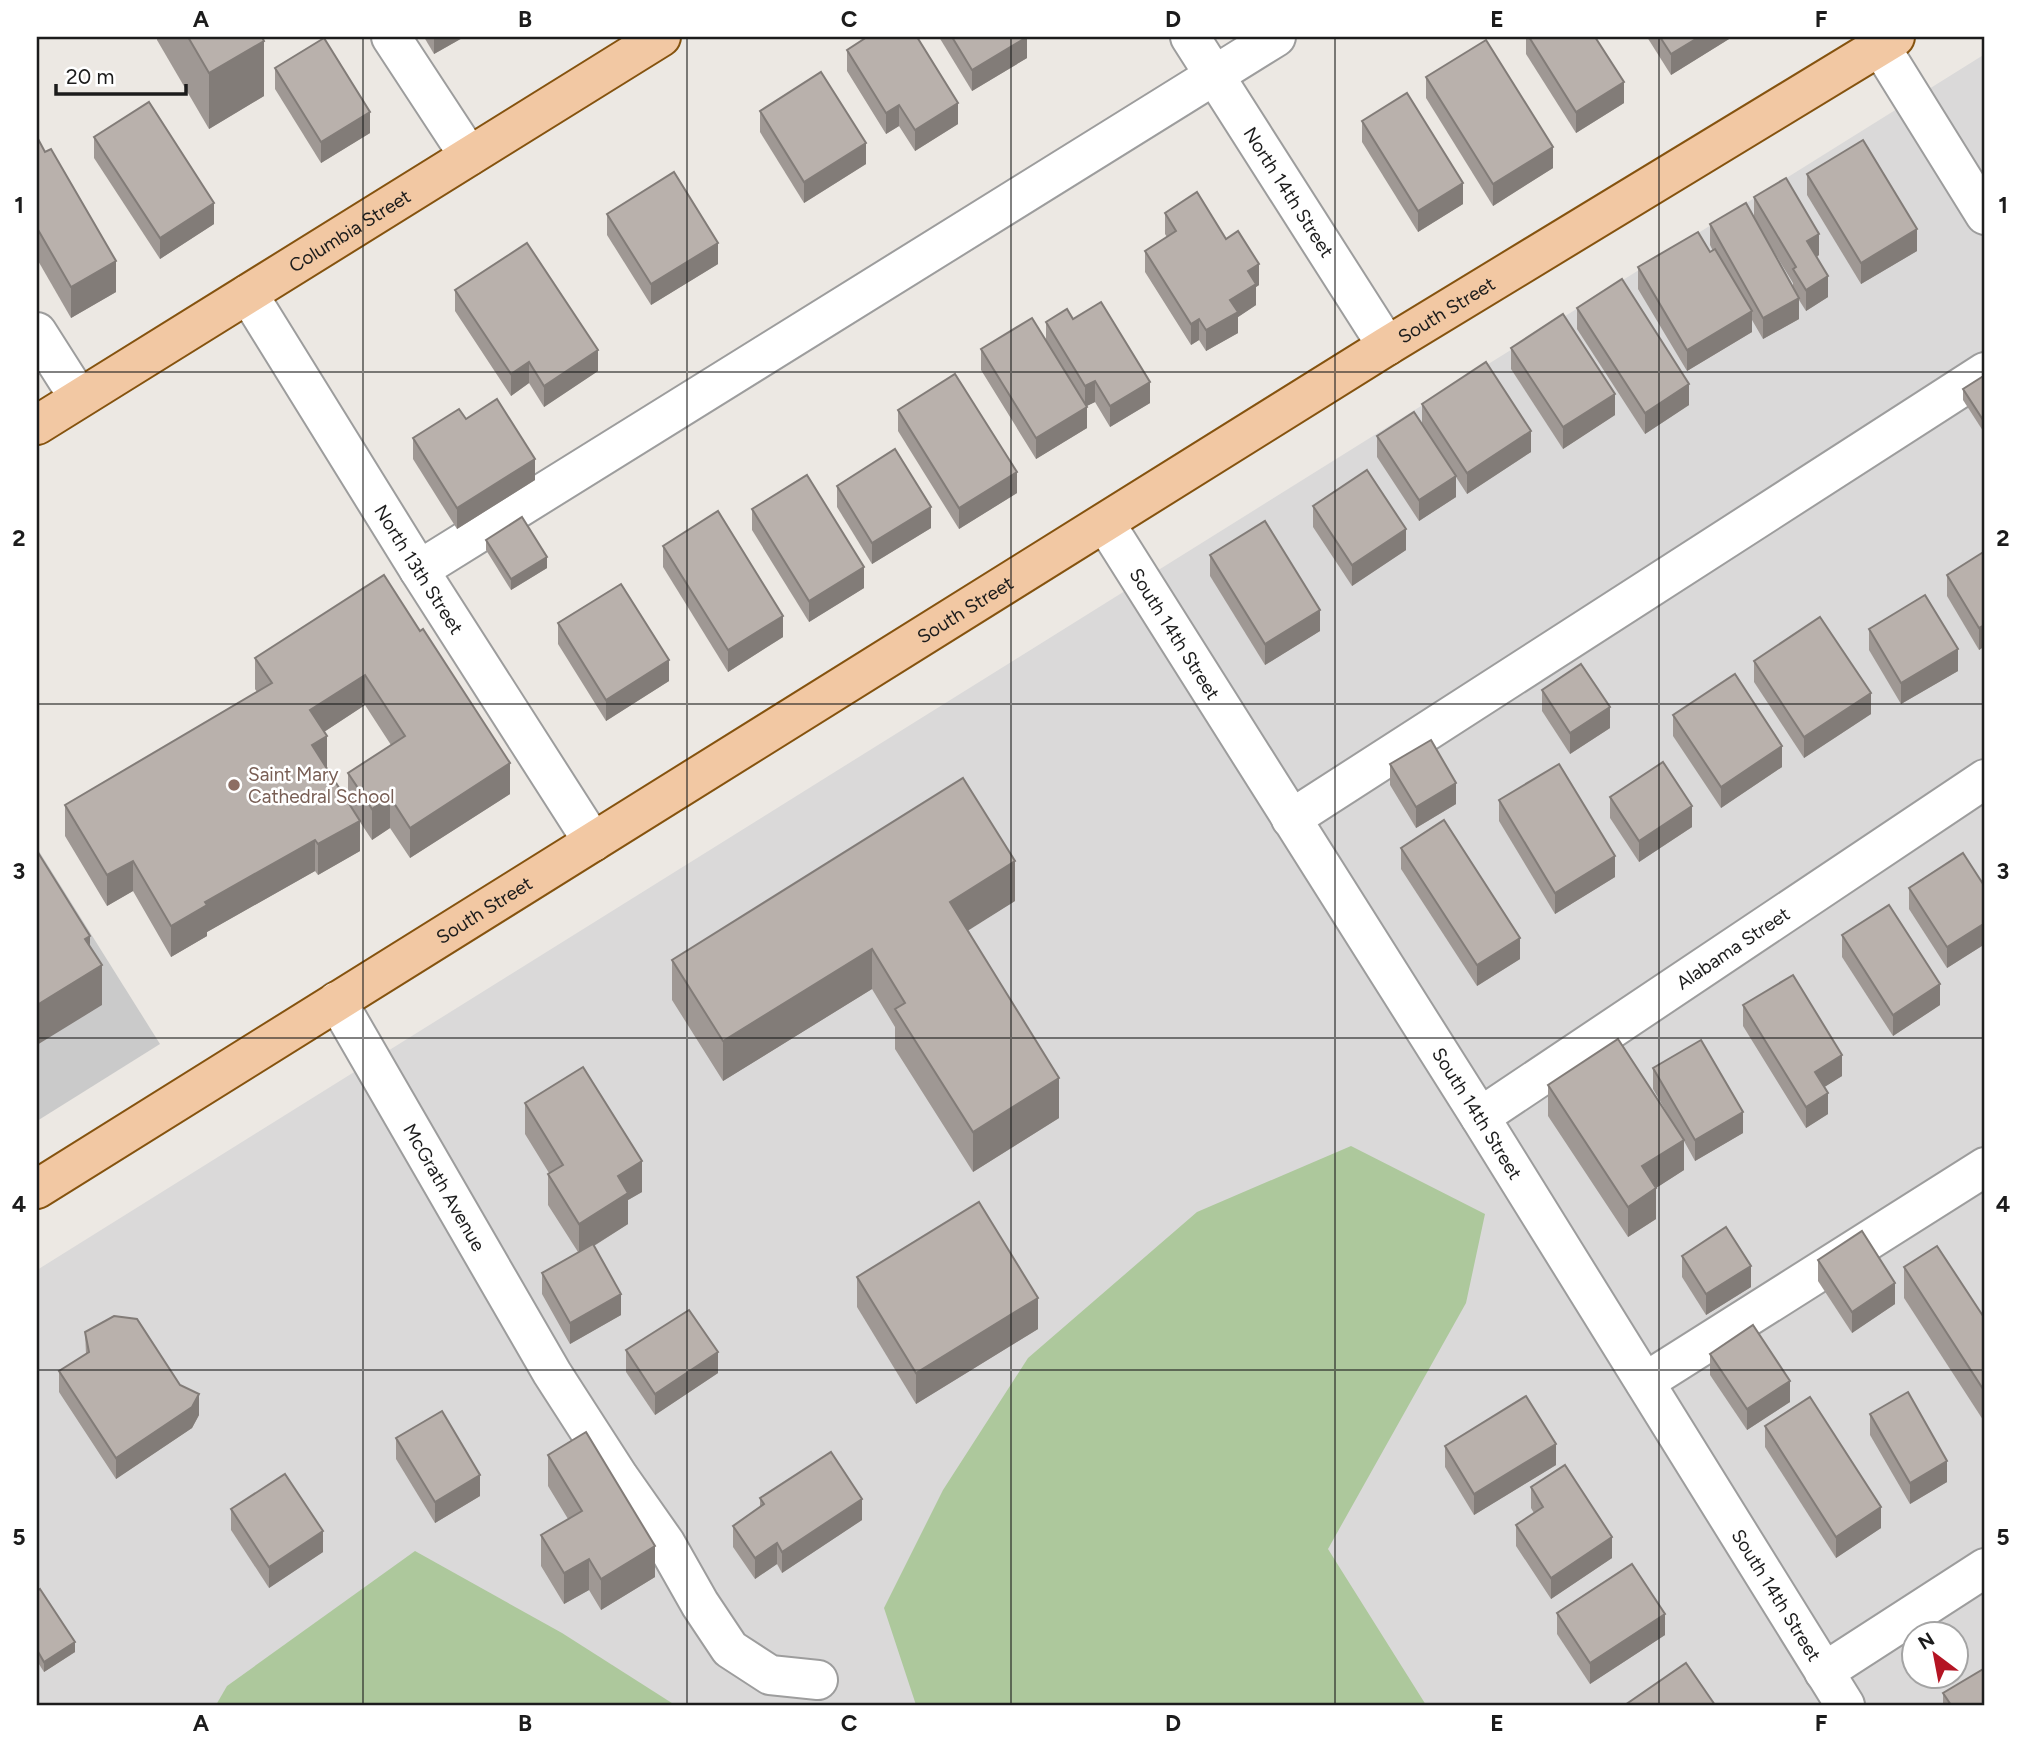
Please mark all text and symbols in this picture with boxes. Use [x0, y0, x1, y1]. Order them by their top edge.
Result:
text: A [193, 5, 210, 33]
text: B [518, 5, 532, 33]
text: C [841, 5, 858, 33]
text: D [1165, 5, 1181, 33]
text: E [1490, 5, 1504, 33]
text: F [1815, 5, 1828, 33]
scale bar [56, 52, 186, 96]
text: 20 m [66, 64, 114, 89]
street label: North 14th Street [1239, 123, 1339, 262]
street label: Columbia Street [284, 184, 415, 277]
text: 1 [14, 191, 24, 219]
text: 1 [1998, 191, 2008, 219]
street label: South Street [1394, 272, 1499, 348]
street label: North 13th Street [370, 500, 468, 638]
text: 2 [12, 524, 26, 552]
text: 2 [1996, 524, 2010, 552]
street label: South 14th Street [1125, 564, 1225, 704]
street label: South Street [913, 571, 1017, 648]
place label: Saint Mary Cathedral School [248, 763, 394, 808]
marker: Saint Mary Cathedral School [226, 777, 242, 793]
text: 3 [13, 857, 25, 885]
text: 3 [1997, 857, 2009, 885]
street label: South Street [432, 871, 536, 949]
street label: Alabama Street [1672, 902, 1794, 994]
street label: South 14th Street [1428, 1043, 1527, 1184]
street label: McGrath Avenue [399, 1119, 491, 1255]
text: 4 [12, 1190, 26, 1218]
text: 4 [1996, 1190, 2010, 1218]
text: 5 [12, 1523, 26, 1551]
text: 5 [1996, 1523, 2010, 1551]
street label: South 14th Street [1727, 1525, 1826, 1665]
north arrow [1899, 1620, 1969, 1690]
text: N [1914, 1627, 1939, 1655]
text: A [193, 1709, 210, 1737]
text: B [518, 1709, 532, 1737]
text: C [841, 1709, 858, 1737]
text: D [1165, 1709, 1181, 1737]
text: E [1490, 1709, 1504, 1737]
text: F [1815, 1709, 1828, 1737]

